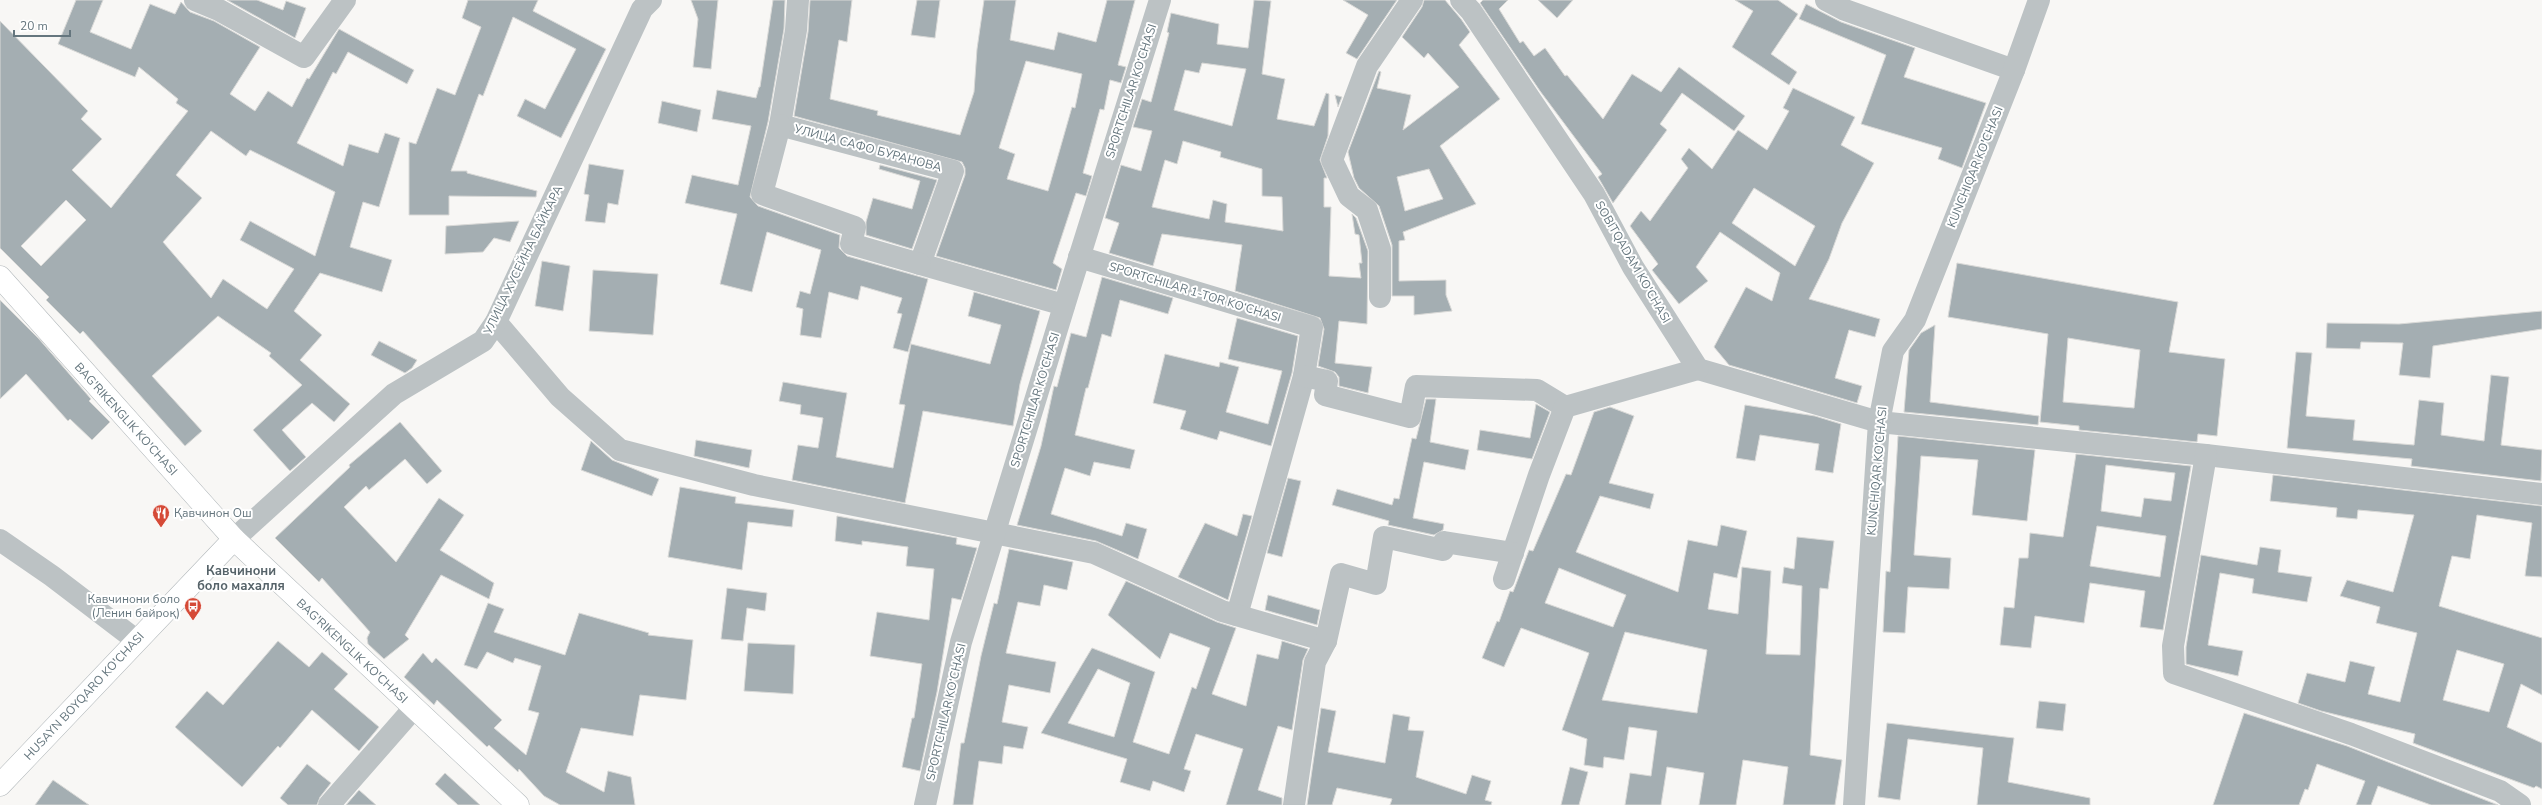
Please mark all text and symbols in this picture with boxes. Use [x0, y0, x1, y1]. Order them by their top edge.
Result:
scale bar [14, 12, 70, 38]
text: 20 m [20, 18, 48, 34]
street label: SPORTCHILAR KO‘CHASI [1102, 22, 1160, 160]
street label: KUNCHIQAR KO'CHASI [1943, 104, 2007, 230]
street label: УЛИЦА САФО БУРАНОВА [792, 120, 944, 175]
street label: УЛИЦА ХУСЕЙНА БАЙКАРА [479, 183, 566, 338]
street label: SOBITQADAM KO'CHASI [1591, 198, 1675, 326]
street label: SPORTCHILAR 1-TOR KO‘CHASI [1107, 258, 1283, 326]
street label: SPORTCHILAR KO‘CHASI [1007, 331, 1063, 469]
street label: BAG'RIKENGLIK KO'CHASI [71, 359, 181, 479]
street label: KUNCHIQAR KO'CHASI [1863, 406, 1891, 536]
restaurant icon: Қавчинон Ош [151, 503, 171, 528]
place label: Қавчинон Ош [174, 505, 251, 521]
district label: Кавчинони боло махалля [197, 562, 285, 595]
place label: Кавчинони боло (Ленин байроқ) [88, 591, 180, 621]
street label: BAG'RIKENGLIK KO'CHASI [293, 595, 411, 707]
bus stop icon: Кавчинони боло (Ленин байроқ) [183, 596, 203, 621]
street label: HUSAYN BOYQARO KO'CHASI [20, 629, 148, 763]
street label: SPORTCHILAR KO‘CHASI [922, 642, 970, 782]

